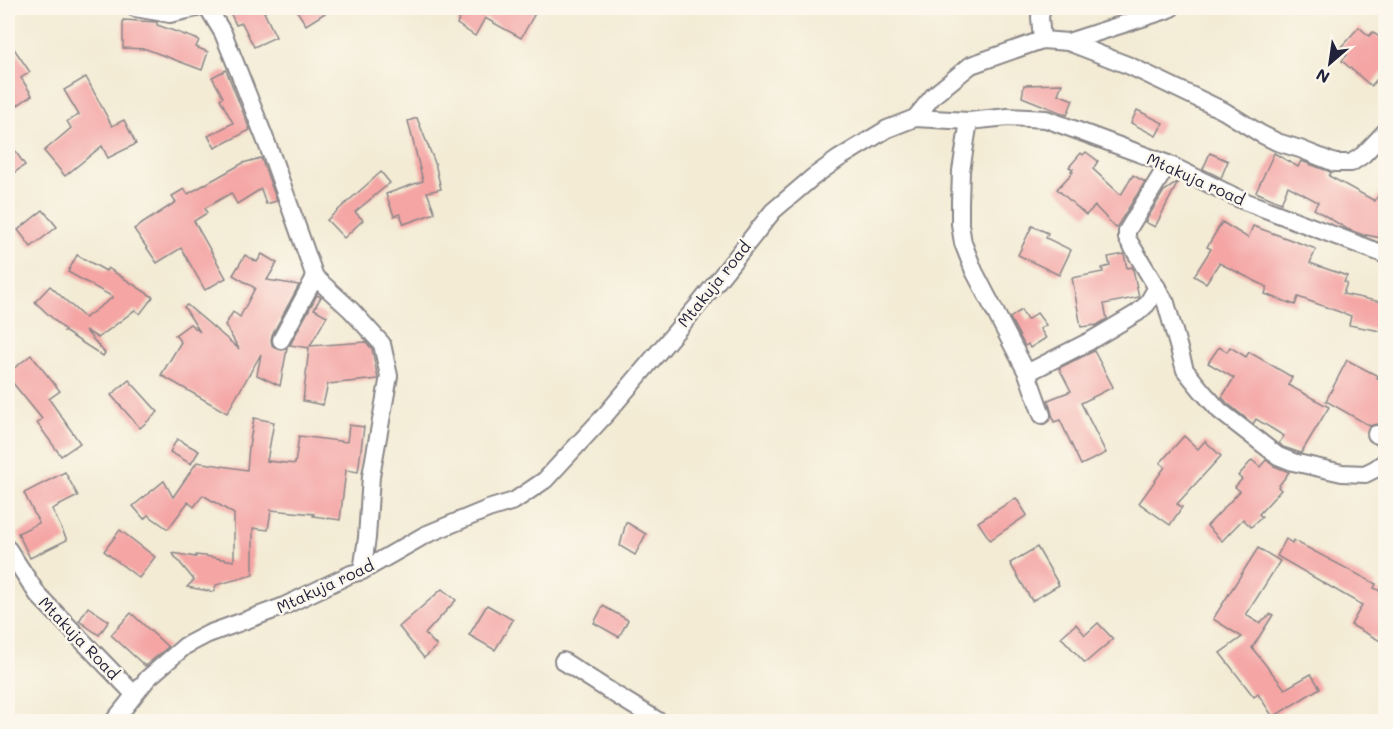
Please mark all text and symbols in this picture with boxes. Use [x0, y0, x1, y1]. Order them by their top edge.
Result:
north arrow [1300, 33, 1360, 93]
text: N [1312, 64, 1333, 89]
street label: Mtakuja road [1144, 148, 1248, 210]
street label: Mtakuja road [672, 236, 755, 331]
street label: Mtakuja road [273, 554, 377, 617]
street label: Mtakuja Road [35, 592, 124, 684]

